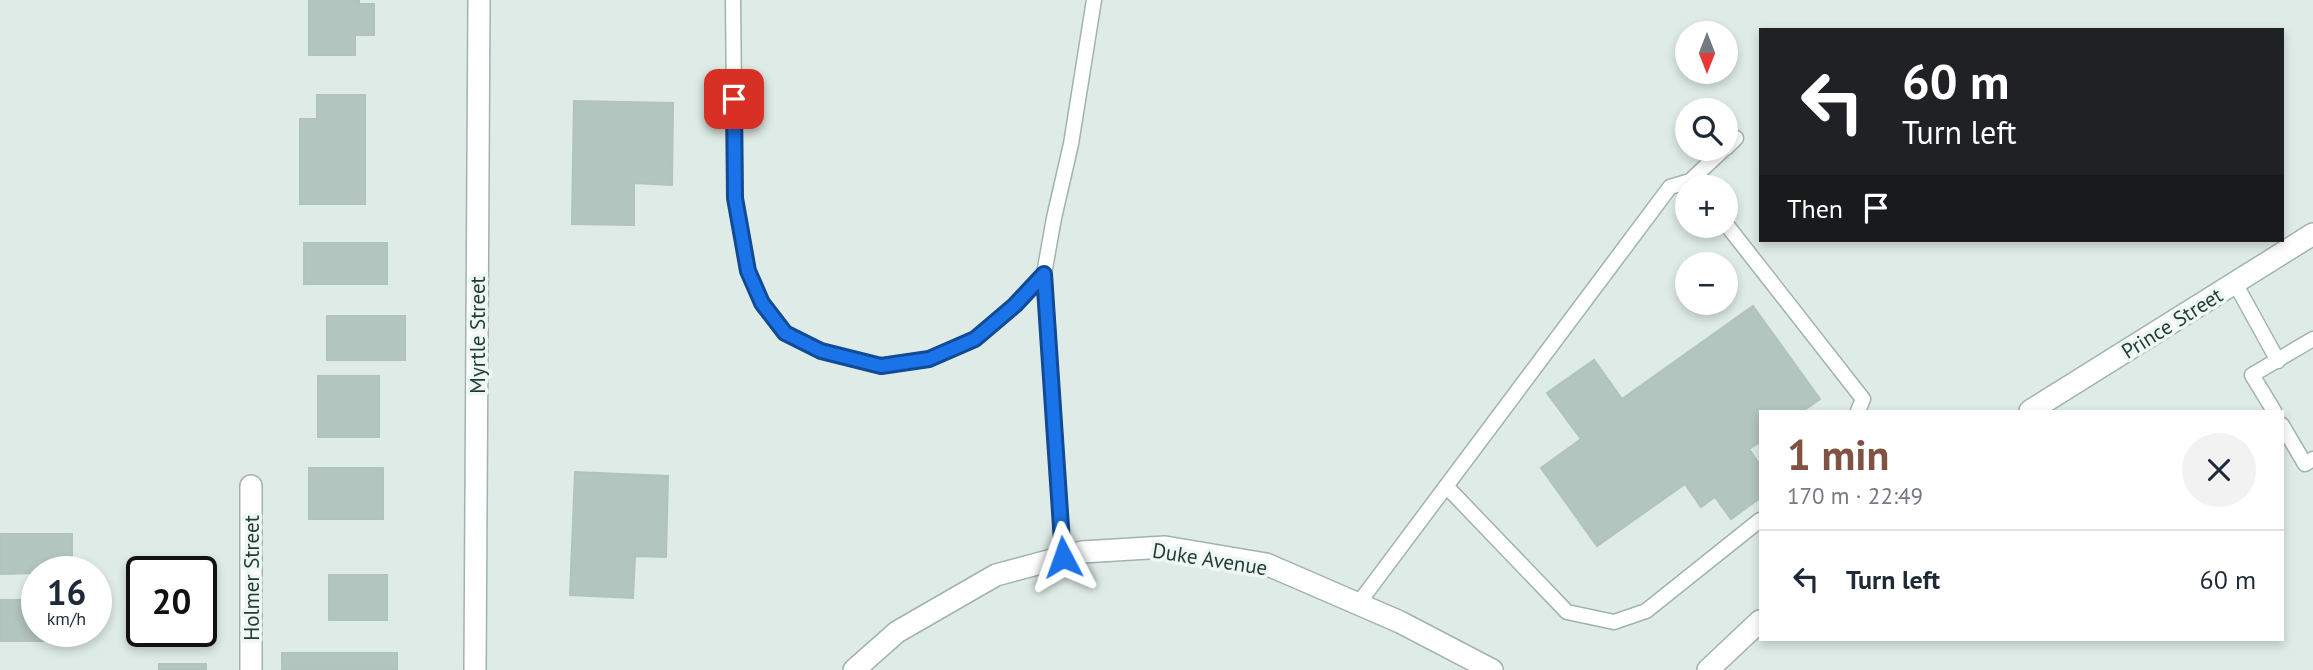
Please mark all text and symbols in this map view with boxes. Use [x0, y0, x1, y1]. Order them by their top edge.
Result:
north arrow [1675, 21, 1738, 84]
map controls [1675, 21, 1738, 315]
text: 60 m [1902, 49, 2009, 113]
icon: left [1787, 56, 1878, 147]
pin [704, 69, 764, 129]
icon: arrive [715, 80, 753, 118]
button: search [1675, 98, 1738, 161]
text: Turn left [1902, 111, 2017, 153]
button: + [1675, 175, 1738, 238]
icon: arrive [1857, 189, 1895, 227]
text: Then [1787, 192, 1843, 225]
button: − [1675, 252, 1738, 315]
street label: Myrtle Street [464, 276, 491, 394]
street label: Prince Street [2116, 281, 2228, 365]
text: 1 min [1787, 427, 1889, 482]
button: close [2182, 433, 2256, 507]
text: 170 m · 22:49 [1787, 481, 1923, 510]
street label: Holmer Street [238, 515, 265, 641]
position arrow [1026, 520, 1100, 594]
street label: Duke Avenue [1151, 537, 1269, 581]
speed limit sign: 20 [126, 556, 217, 647]
icon: left [1787, 560, 1825, 598]
text: Turn left [1846, 563, 1940, 596]
text: 60 m [2200, 563, 2256, 596]
text: 16 [47, 569, 86, 615]
text: km/h [47, 607, 86, 630]

